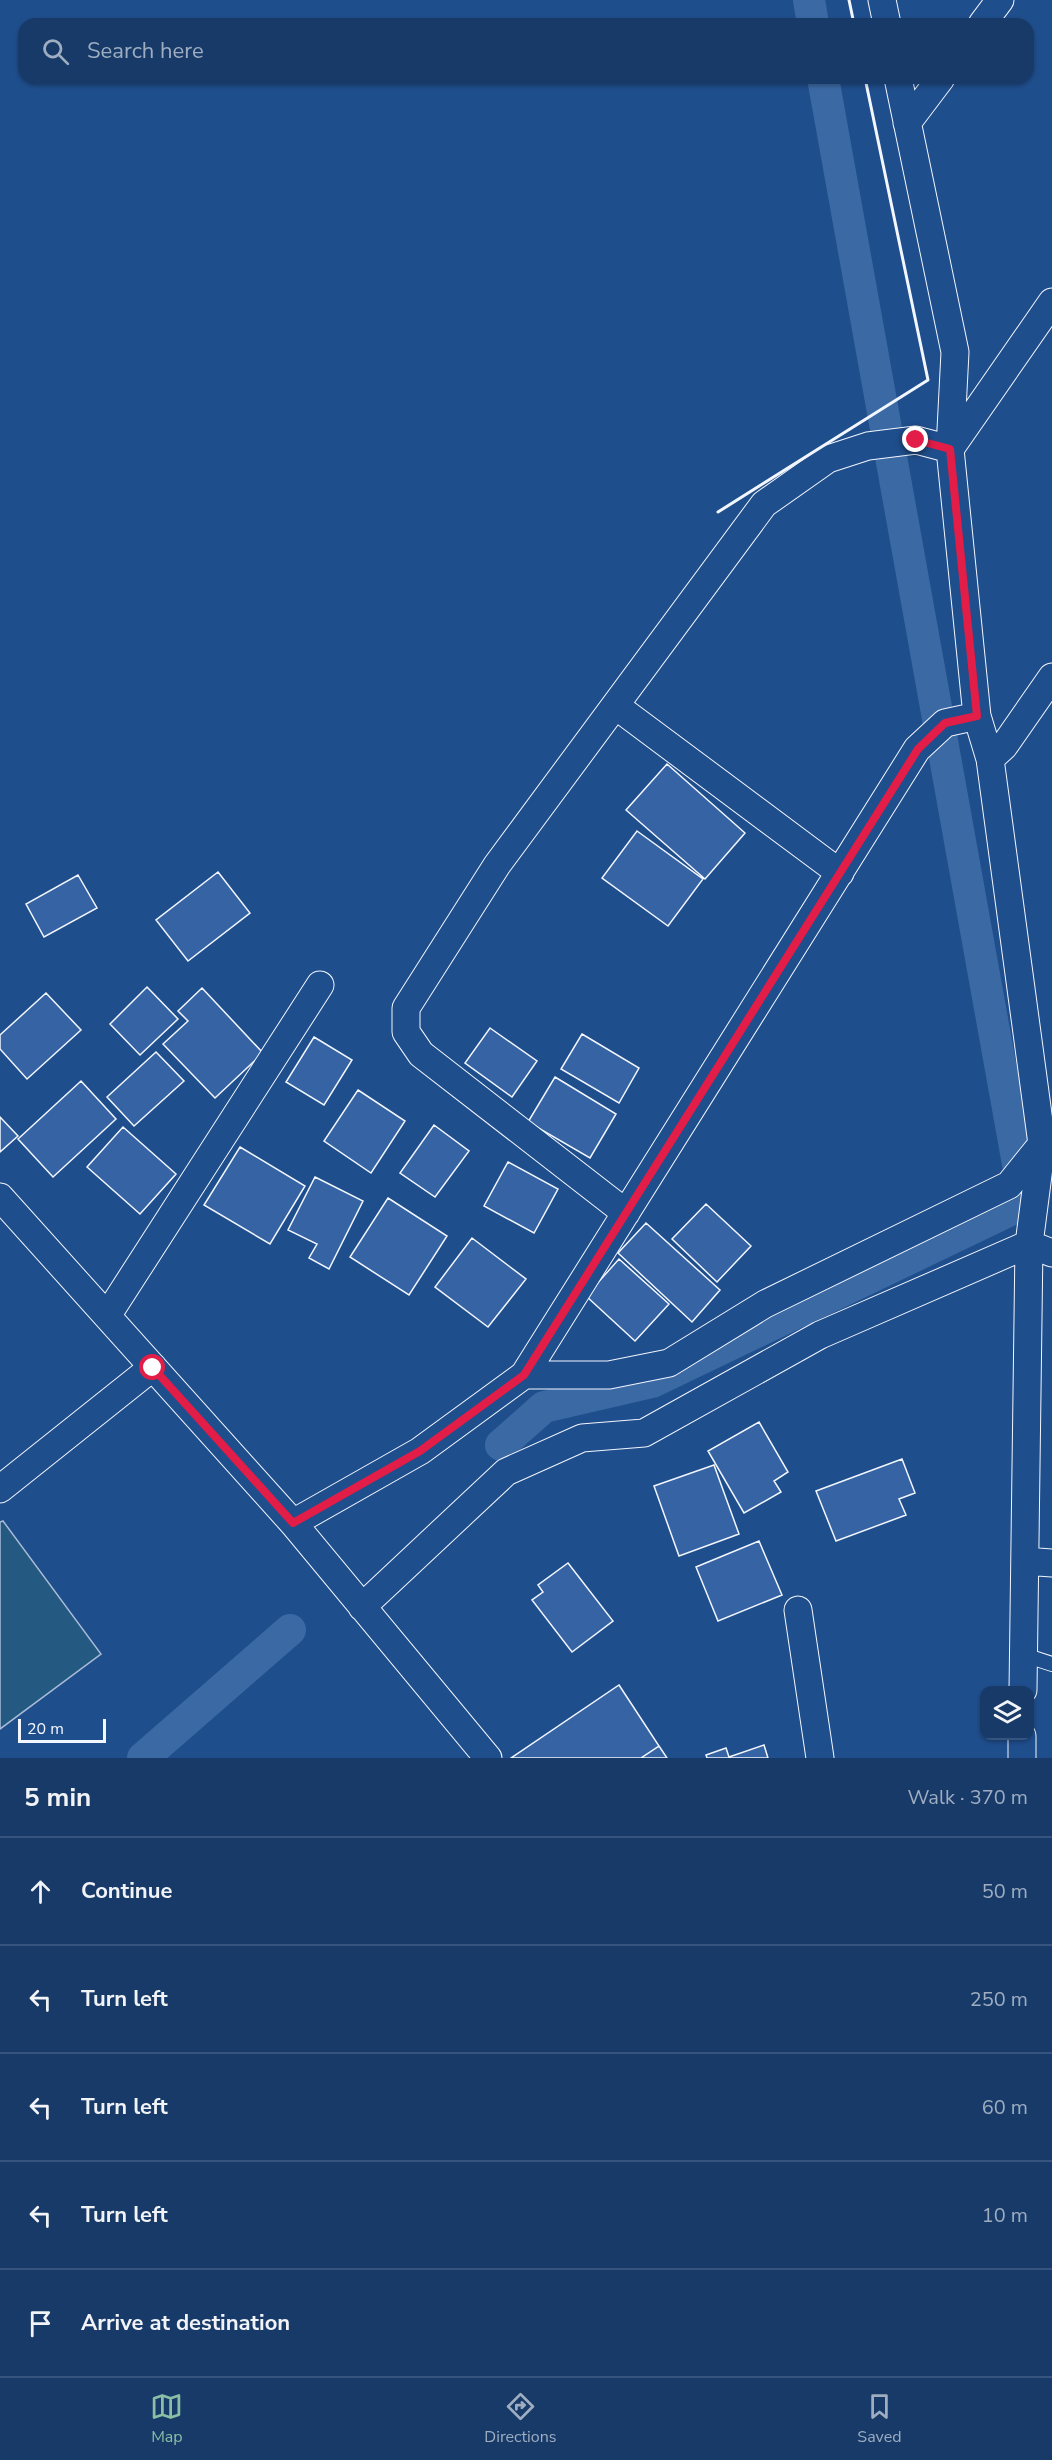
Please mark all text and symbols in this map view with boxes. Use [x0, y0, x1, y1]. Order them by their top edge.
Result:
search box [18, 18, 1034, 84]
icon: search [39, 35, 72, 68]
text: Search here [87, 36, 204, 66]
route end [902, 426, 928, 452]
route start [139, 1354, 165, 1380]
map controls [980, 1686, 1034, 1740]
button: layers [980, 1686, 1034, 1740]
scale bar [18, 1716, 106, 1744]
text: 20 m [27, 1718, 64, 1740]
text: 5 min [24, 1780, 91, 1815]
text: Walk · 370 m [908, 1784, 1028, 1811]
icon: ahead [24, 1875, 57, 1908]
text: Continue [81, 1876, 172, 1906]
text: 50 m [982, 1878, 1028, 1905]
icon: left [24, 1983, 57, 2016]
text: Turn left [81, 1984, 168, 2014]
text: 250 m [970, 1986, 1028, 2013]
icon: left [24, 2091, 57, 2124]
text: Turn left [81, 2092, 168, 2122]
text: 60 m [982, 2094, 1028, 2121]
icon: left [24, 2199, 57, 2232]
text: Turn left [81, 2200, 168, 2230]
text: 10 m [982, 2202, 1028, 2229]
icon: arrive [24, 2307, 57, 2340]
text: Arrive at destination [81, 2308, 290, 2338]
tab: Map [150, 2390, 183, 2448]
tab: Directions [484, 2390, 556, 2448]
tab: Saved [857, 2390, 902, 2448]

